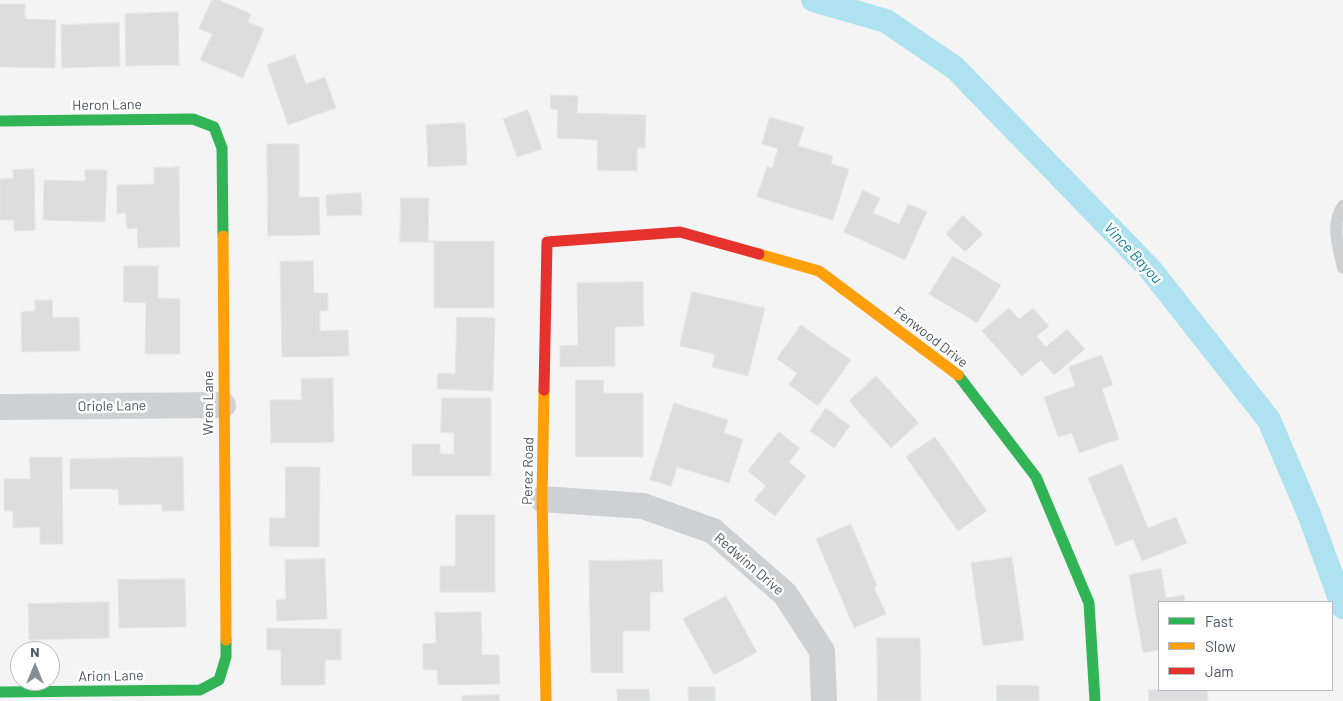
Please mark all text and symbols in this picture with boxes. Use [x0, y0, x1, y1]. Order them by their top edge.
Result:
street label: Heron Lane [72, 96, 142, 114]
water label: Vince Bayou [1100, 219, 1166, 287]
street label: Fenwood Drive [891, 303, 971, 371]
street label: Wren Lane [200, 370, 216, 436]
street label: Oriole Lane [78, 397, 146, 415]
street label: Perez Road [519, 437, 537, 505]
street label: Redwinn Drive [711, 529, 787, 599]
legend [1158, 601, 1333, 691]
text: Fast [1205, 612, 1233, 630]
text: Slow [1205, 637, 1236, 655]
north arrow [10, 641, 60, 691]
text: N [30, 643, 40, 660]
text: Jam [1205, 662, 1234, 680]
street label: Arion Lane [78, 667, 144, 685]

